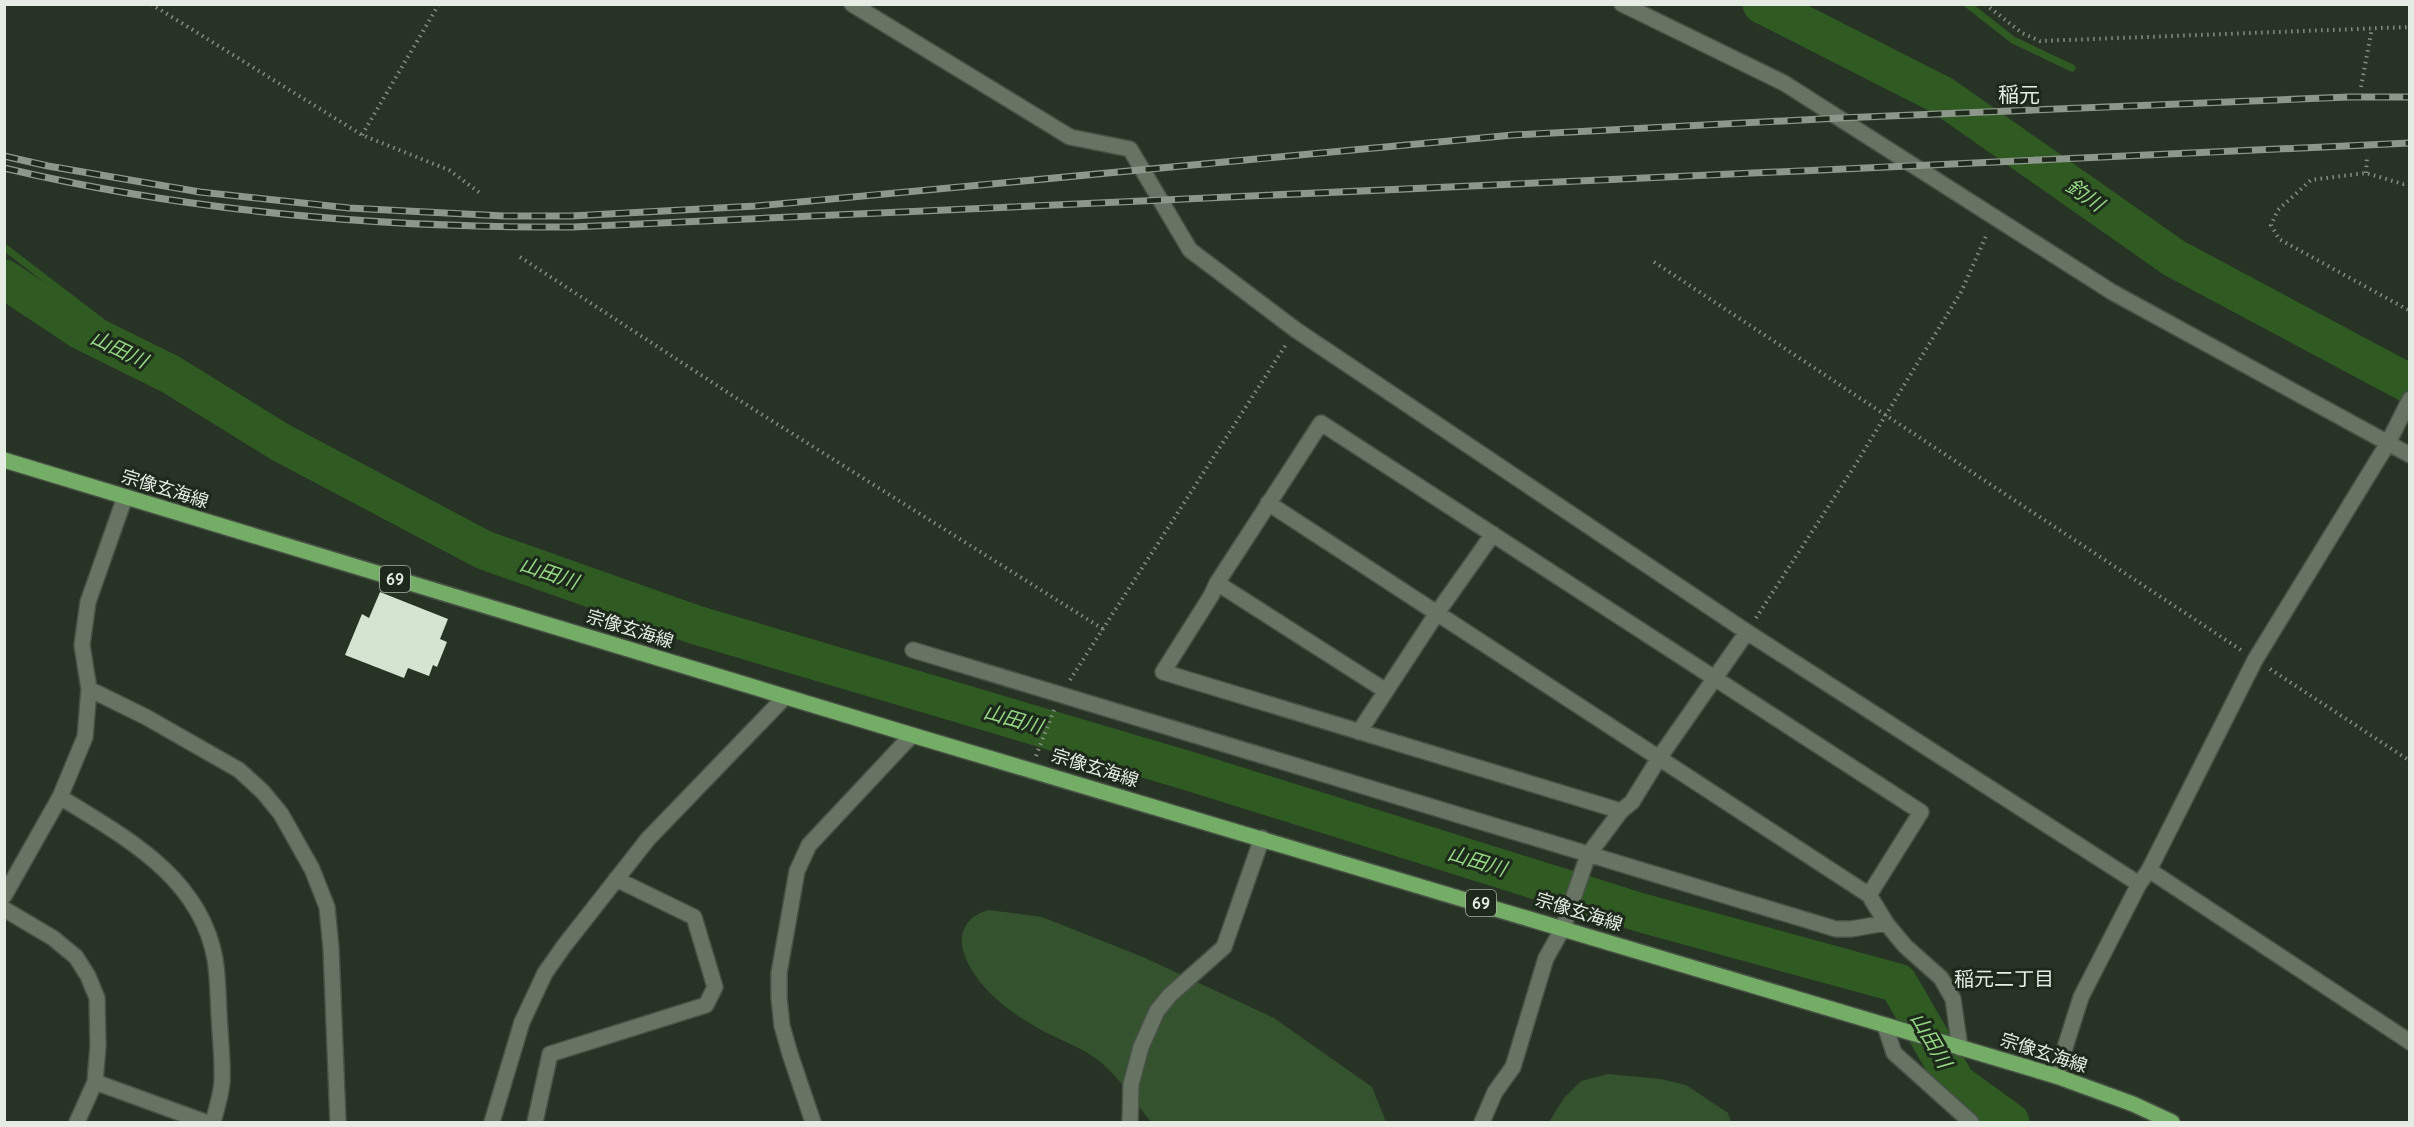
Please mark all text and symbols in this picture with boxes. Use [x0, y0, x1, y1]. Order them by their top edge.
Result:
district label: 稲元 [1998, 81, 2040, 107]
water label: 釣川 [2062, 173, 2110, 217]
water label: 山田川 [87, 324, 153, 374]
street label: 宗像玄海線 [119, 464, 212, 513]
water label: 山田川 [517, 551, 583, 595]
road number: 69 [380, 566, 410, 592]
street label: 宗像玄海線 [584, 604, 677, 653]
water label: 山田川 [981, 698, 1047, 739]
street label: 宗像玄海線 [1049, 743, 1142, 792]
water label: 山田川 [1445, 840, 1511, 882]
street label: 宗像玄海線 [1533, 887, 1626, 936]
road number: 69 [1466, 890, 1496, 916]
district label: 稲元二丁目 [1954, 966, 2054, 991]
water label: 山田川 [1906, 1008, 1958, 1074]
street label: 宗像玄海線 [1998, 1028, 2091, 1077]

